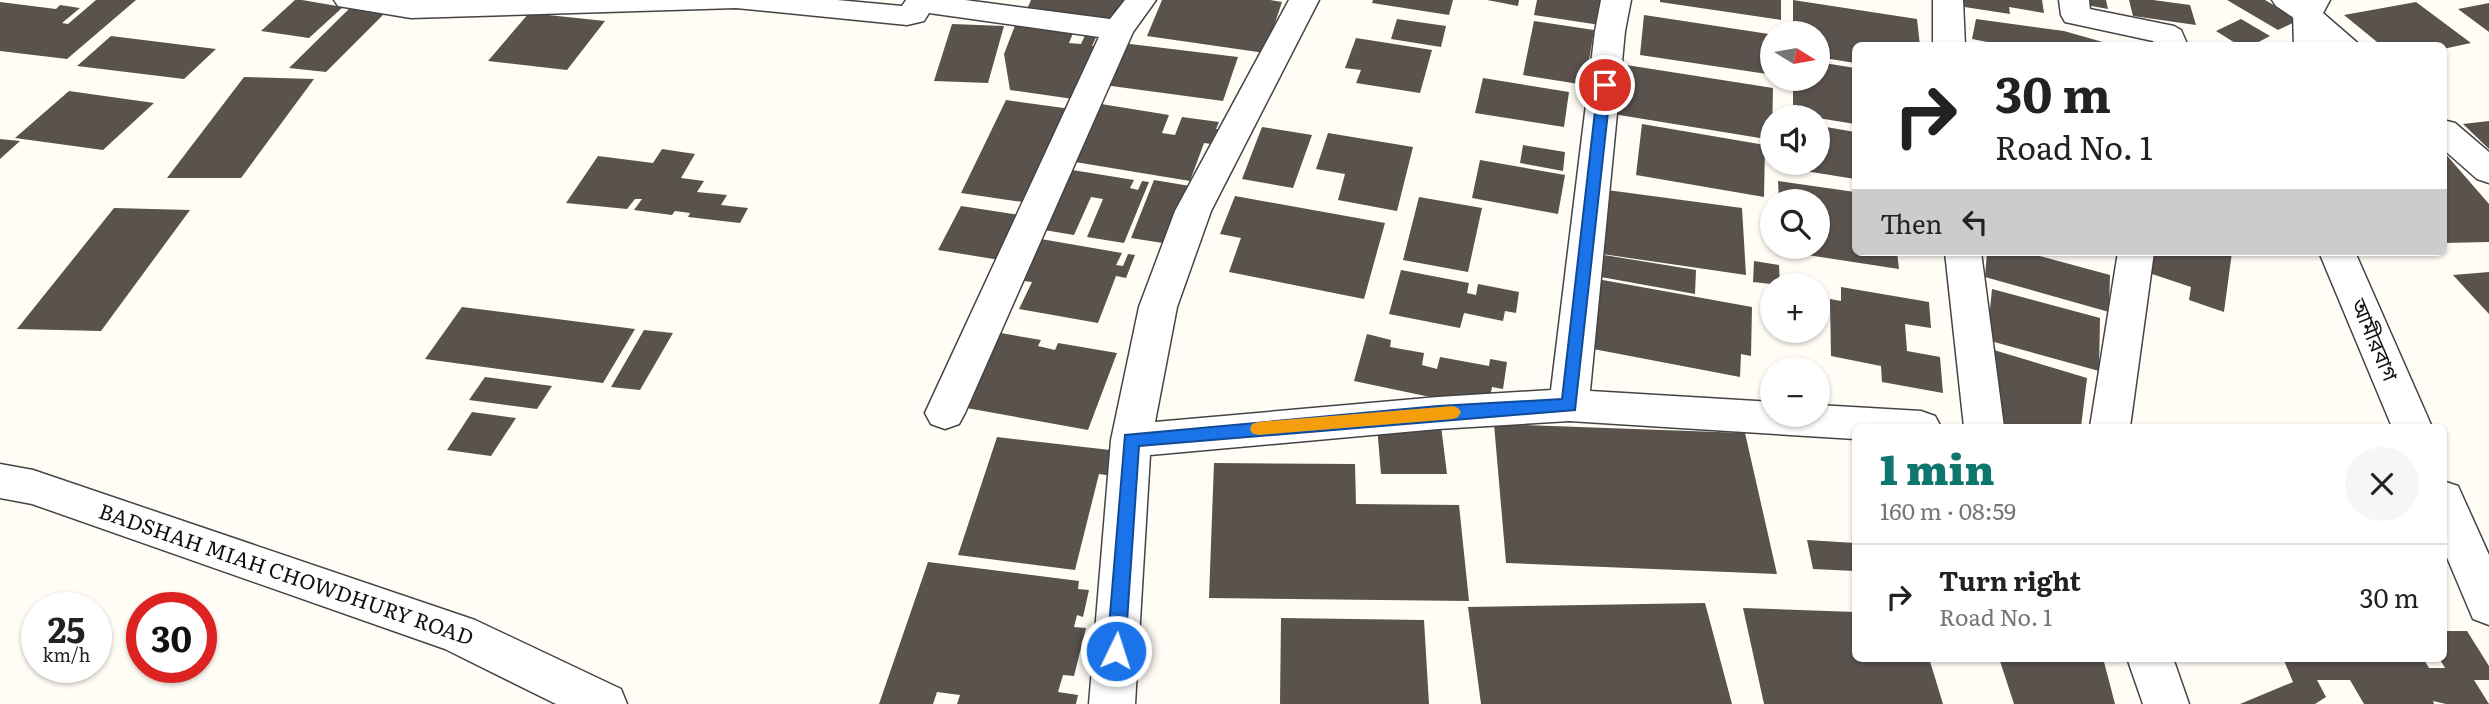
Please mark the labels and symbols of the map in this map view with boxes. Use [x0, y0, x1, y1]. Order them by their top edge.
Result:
north arrow [1760, 21, 1830, 91]
pin [1575, 55, 1635, 115]
street label: আমীরবাগ [2345, 292, 2408, 385]
street label: BADSHAH MIAH CHOWDHURY ROAD [95, 494, 478, 651]
speed limit sign: 30 [126, 592, 217, 683]
position arrow [1079, 614, 1153, 688]

